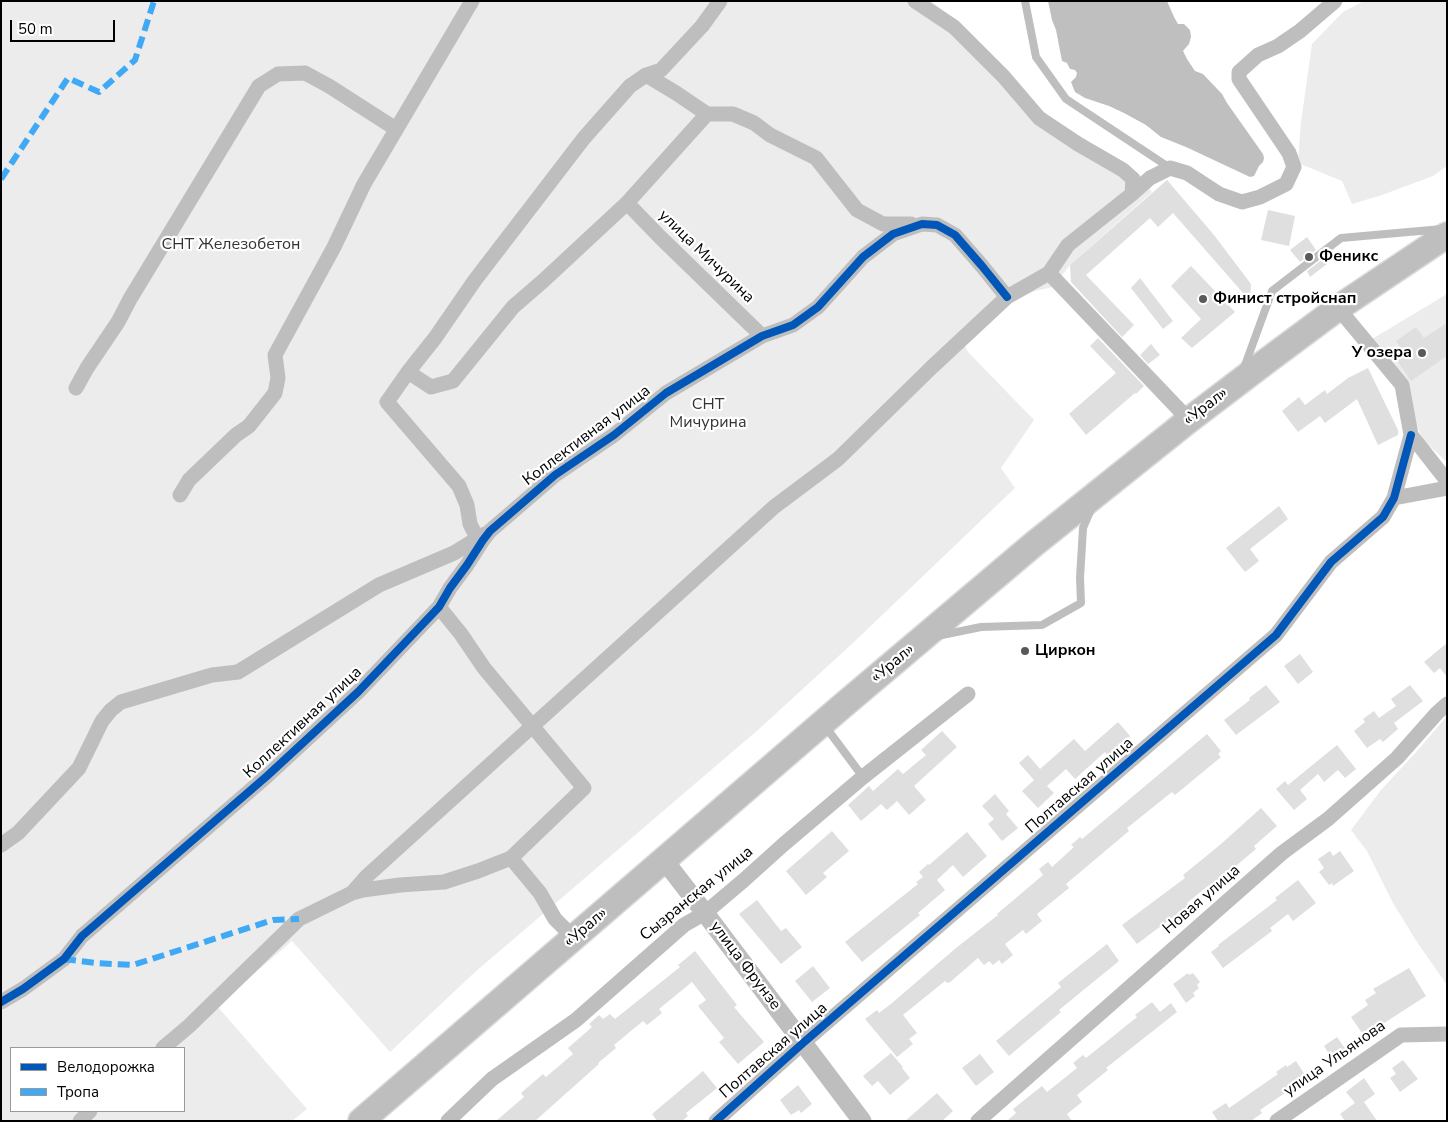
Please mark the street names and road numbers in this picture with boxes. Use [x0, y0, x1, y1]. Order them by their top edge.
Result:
street label: улица Мичурина [654, 206, 758, 308]
street label: Коллективная улица [519, 382, 655, 490]
street label: «Урал» [1180, 384, 1232, 430]
street label: «Урал» [867, 640, 919, 688]
street label: Коллективная улица [240, 663, 366, 783]
street label: Полтавская улица [1022, 734, 1138, 838]
street label: Сызранская улица [637, 843, 757, 945]
street label: Новая улица [1159, 861, 1245, 939]
street label: «Урал» [560, 904, 612, 952]
street label: улица Фрунзе [705, 918, 785, 1014]
street label: Полтавская улица [716, 999, 832, 1103]
street label: улица Ульянова [1280, 1017, 1390, 1101]

